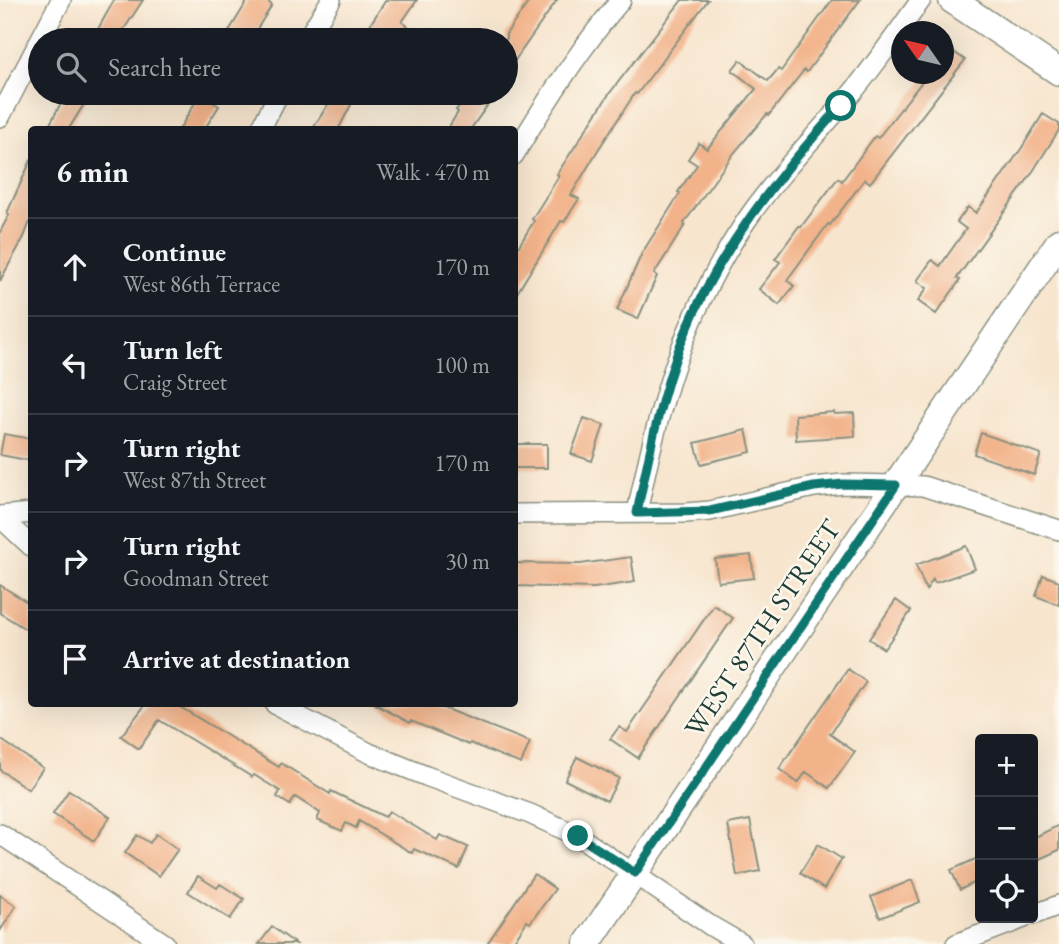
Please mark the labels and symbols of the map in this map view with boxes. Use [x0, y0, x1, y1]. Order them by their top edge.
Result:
north arrow [891, 21, 954, 84]
route start [825, 90, 856, 121]
street label: WEST 87TH STREET [676, 512, 848, 744]
route end [562, 820, 593, 851]

